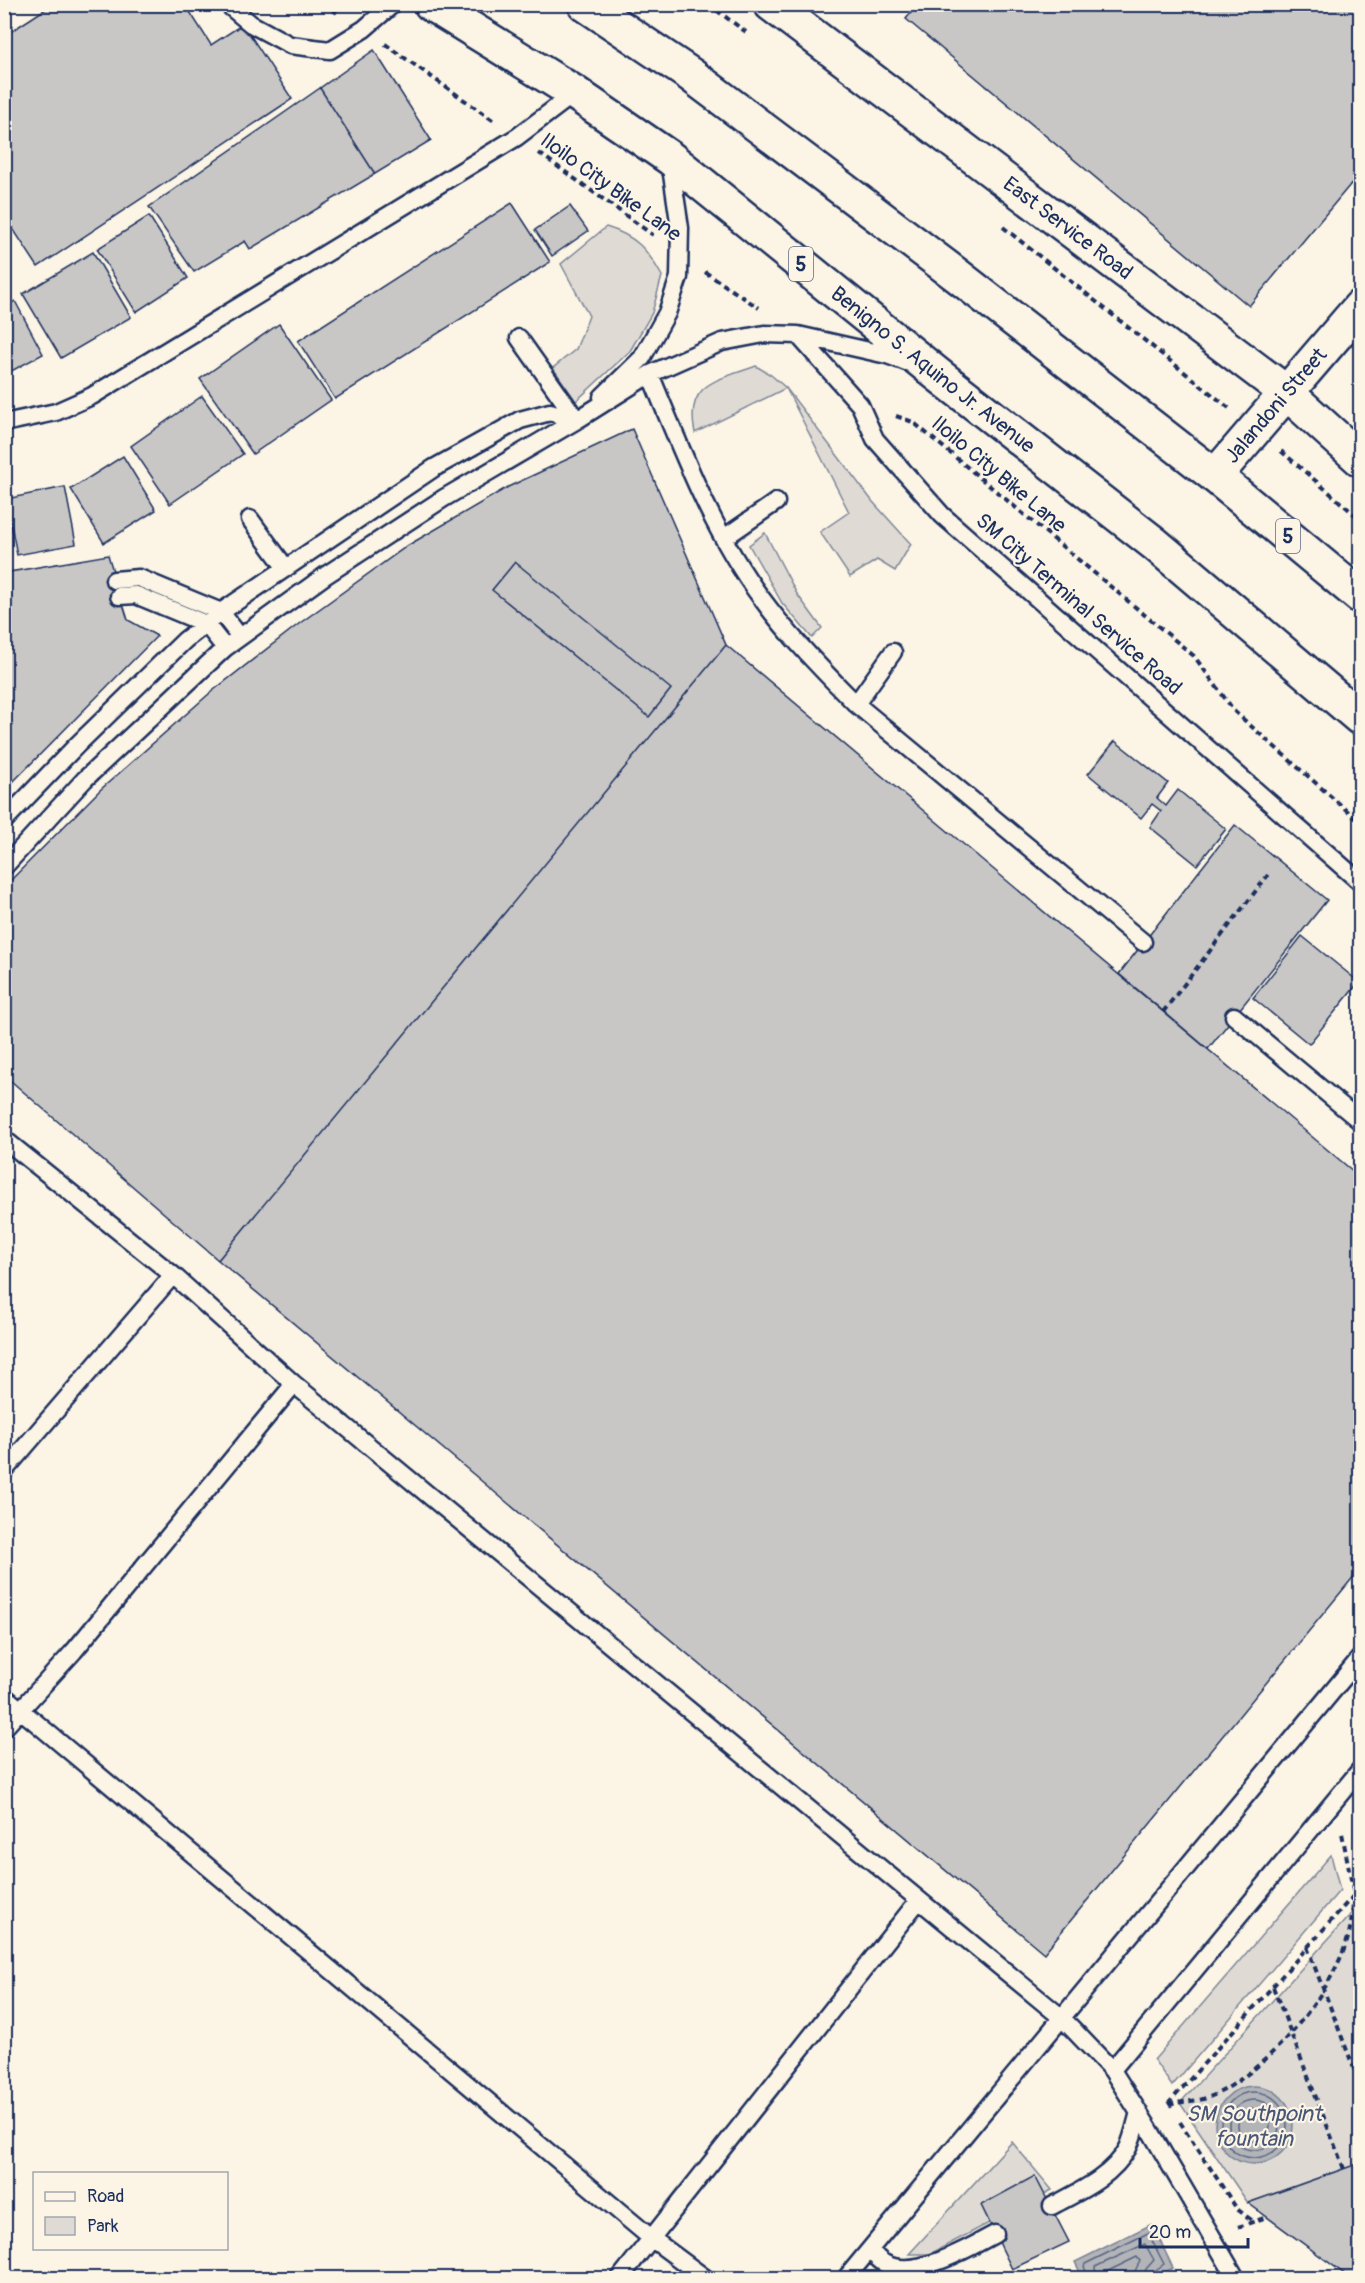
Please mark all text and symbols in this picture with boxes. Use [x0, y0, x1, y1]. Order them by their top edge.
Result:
street label: Iloilo City Bike Lane [535, 127, 687, 248]
street label: East Service Road [998, 171, 1138, 286]
road number: 5 [789, 247, 813, 281]
street label: Benigno S. Aquino Jr. Avenue [825, 281, 1041, 460]
street label: Jalandoni Street [1219, 342, 1333, 469]
street label: Iloilo City Bike Lane [926, 410, 1072, 539]
street label: SM City Terminal Service Road [970, 507, 1187, 701]
road number: 5 [1276, 519, 1300, 553]
water label: SM Southpoint fountain [1186, 2100, 1324, 2153]
legend [33, 2172, 228, 2250]
text: Road [87, 2185, 124, 2208]
scale bar [1140, 2211, 1248, 2249]
text: Park [87, 2215, 119, 2238]
text: 20 m [1149, 2221, 1191, 2244]

